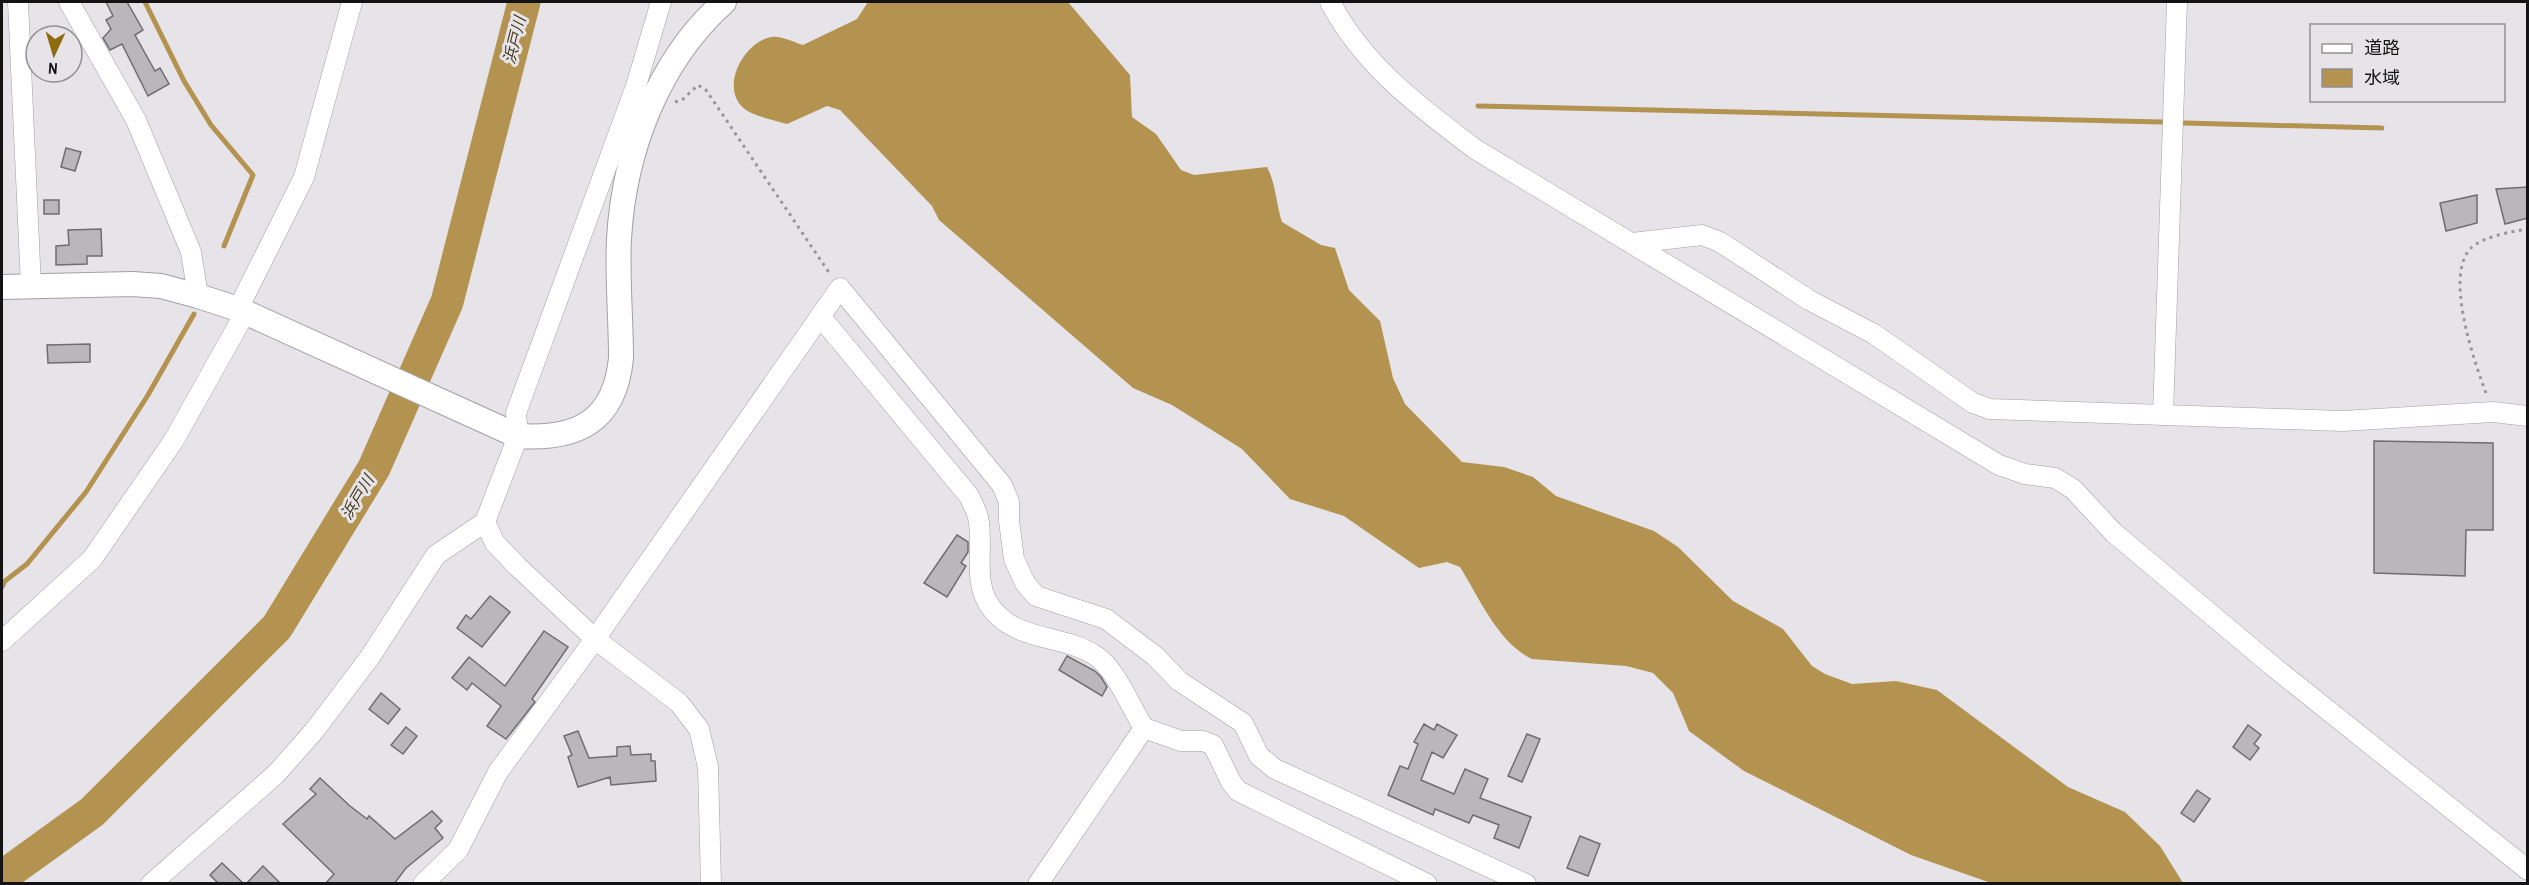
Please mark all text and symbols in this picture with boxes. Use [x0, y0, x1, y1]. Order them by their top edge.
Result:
water label: 浜戸川 [498, 12, 531, 66]
north arrow [24, 24, 84, 84]
legend [2310, 24, 2505, 102]
text: 道路 [2364, 35, 2400, 60]
text: N [47, 58, 58, 80]
text: 水域 [2364, 65, 2400, 90]
water label: 浜戸川 [335, 469, 380, 523]

